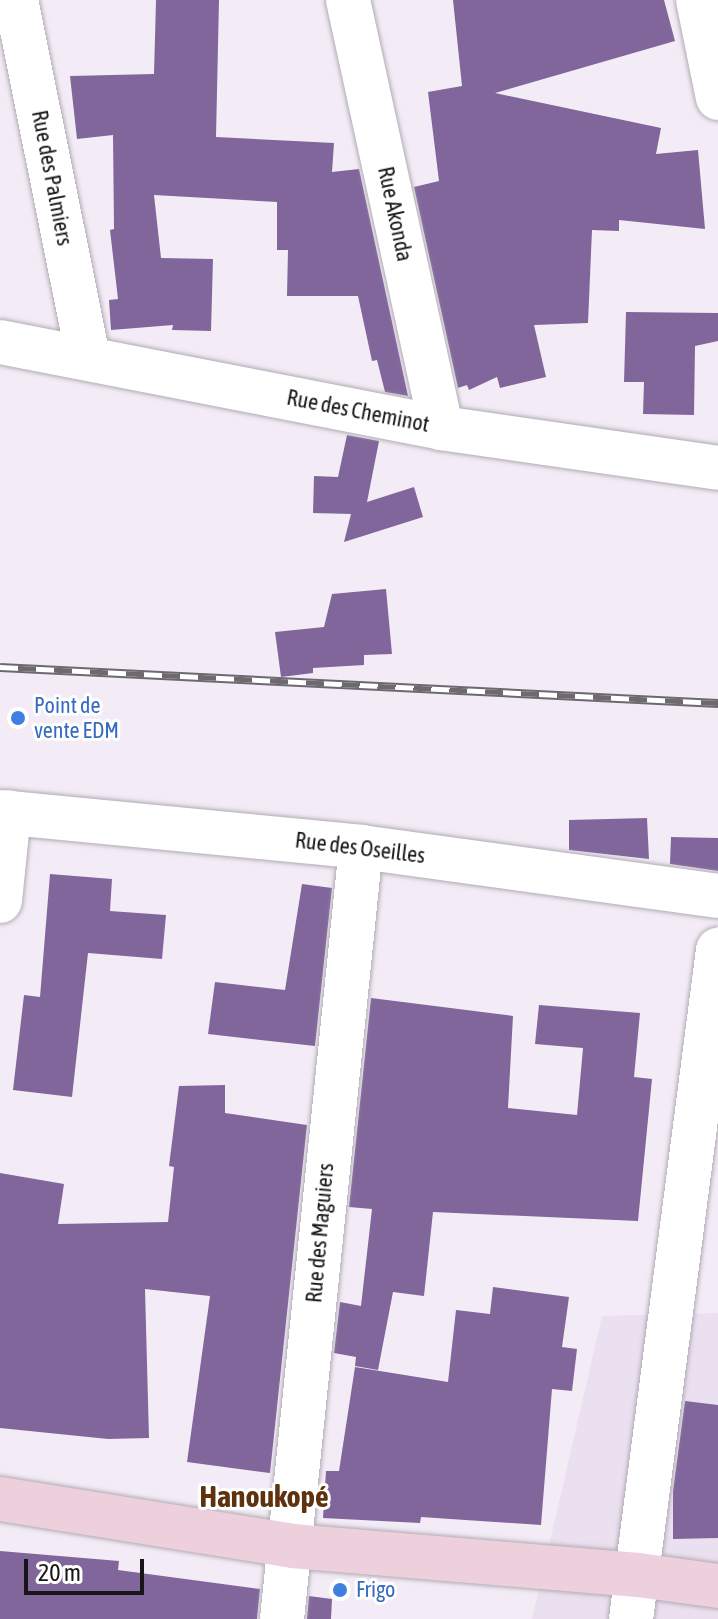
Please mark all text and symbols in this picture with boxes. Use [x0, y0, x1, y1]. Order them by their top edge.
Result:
street label: Rue des Palmiers [26, 108, 78, 248]
street label: Rue Akonda [372, 164, 418, 264]
street label: Rue des Cheminot [284, 384, 432, 438]
place label: Point de vente EDM [34, 692, 119, 744]
marker: Point de vente EDM [9, 709, 27, 727]
street label: Rue des Oseilles [294, 827, 426, 869]
street label: Rue des Maguiers [301, 1162, 339, 1304]
district label: Hanoukopé [199, 1478, 329, 1514]
scale bar [28, 1543, 148, 1593]
text: 20 m [38, 1559, 81, 1586]
place label: Frigo [356, 1577, 395, 1603]
marker: Frigo [331, 1581, 349, 1599]

